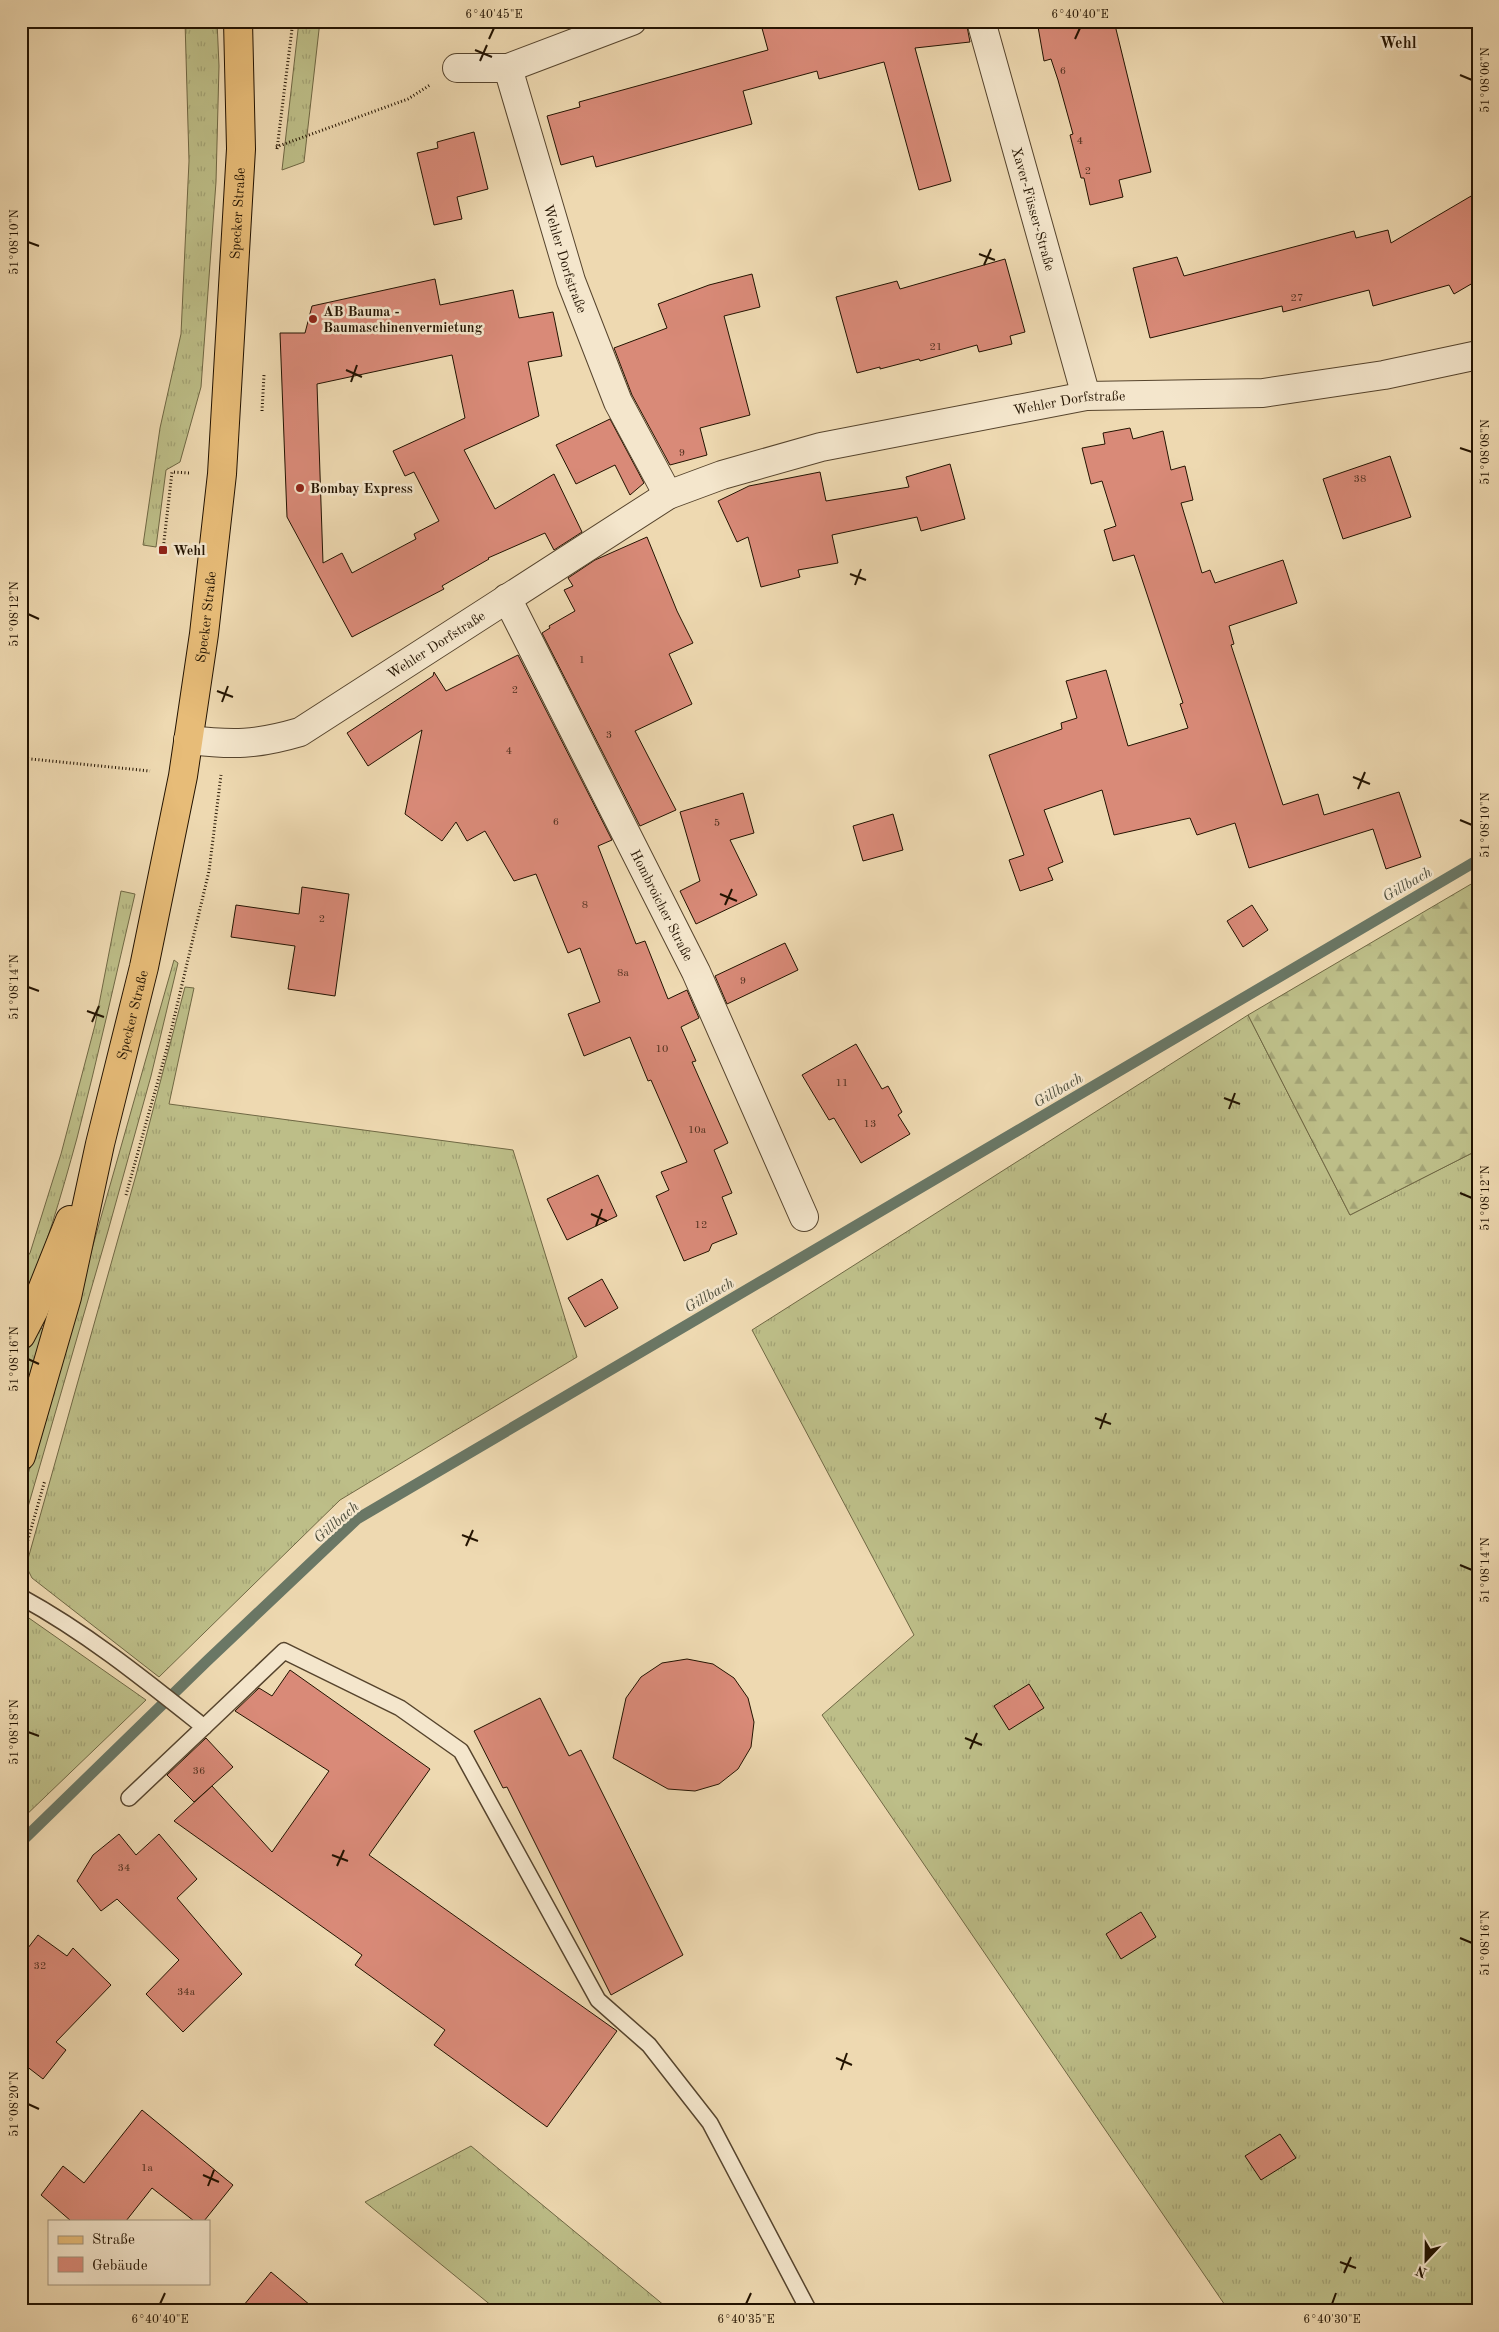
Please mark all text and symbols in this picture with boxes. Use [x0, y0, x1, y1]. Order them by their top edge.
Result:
text: 6°40'45"E [465, 8, 523, 21]
text: 6°40'40"E [1051, 9, 1109, 21]
district label: Wehl [1379, 36, 1417, 52]
text: 51°08'06"N [1479, 47, 1492, 113]
house number: 6 [1060, 66, 1066, 77]
house number: 4 [1077, 136, 1083, 147]
street label: Xaver-Füsser-Straße [1009, 146, 1057, 272]
house number: 2 [1085, 166, 1091, 177]
street label: Specker Straße [229, 167, 248, 260]
street label: Wehler Dorfstraße [541, 203, 589, 315]
text: 51°08'10"N [8, 209, 21, 275]
house number: 27 [1291, 293, 1303, 304]
place label: AB Bauma - Baumaschinenvermietung [323, 305, 483, 335]
marker: AB Bauma - Baumaschinenvermietung [307, 313, 319, 325]
house number: 21 [930, 342, 942, 353]
street label: Wehler Dorfstraße [1012, 389, 1125, 418]
text: 51°08'08"N [1479, 419, 1492, 485]
house number: 9 [679, 448, 685, 459]
house number: 38 [1354, 474, 1366, 485]
marker: Bombay Express [294, 482, 306, 494]
place label: Bombay Express [310, 482, 413, 496]
marker: Wehl [157, 544, 169, 556]
place label: Wehl [173, 544, 205, 558]
street label: Specker Straße [194, 571, 219, 664]
text: 51°08'12"N [8, 581, 21, 647]
street label: Wehler Dorfstraße [385, 609, 488, 682]
house number: 1 [579, 655, 585, 666]
house number: 2 [512, 685, 518, 696]
house number: 3 [606, 730, 612, 741]
house number: 4 [506, 746, 512, 757]
text: 51°08'10"N [1479, 792, 1492, 858]
house number: 6 [553, 817, 559, 828]
house number: 5 [714, 818, 720, 829]
street label: Hombroicher Straße [627, 848, 695, 963]
water label: Gillbach [1381, 865, 1435, 905]
house number: 8 [582, 900, 588, 911]
house number: 2 [319, 914, 325, 925]
text: 51°08'14"N [8, 954, 21, 1020]
house number: 8a [617, 968, 629, 979]
street label: Specker Straße [115, 969, 151, 1062]
house number: 9 [740, 976, 746, 987]
house number: 10 [656, 1044, 668, 1055]
water label: Gillbach [1032, 1071, 1086, 1111]
house number: 11 [836, 1078, 848, 1089]
house number: 13 [864, 1119, 876, 1130]
house number: 10a [688, 1125, 707, 1136]
text: 51°08'12"N [1479, 1165, 1492, 1231]
house number: 12 [695, 1220, 707, 1231]
water label: Gillbach [683, 1276, 737, 1316]
text: 51°08'16"N [8, 1326, 21, 1392]
water label: Gillbach [312, 1500, 363, 1547]
text: 51°08'14"N [1479, 1537, 1492, 1603]
text: 51°08'18"N [8, 1699, 21, 1765]
house number: 36 [193, 1766, 205, 1777]
house number: 34 [118, 1863, 130, 1874]
text: 51°08'16"N [1479, 1910, 1492, 1976]
house number: 32 [34, 1961, 46, 1972]
house number: 34a [177, 1987, 196, 1998]
text: 51°08'20"N [8, 2071, 21, 2137]
house number: 1a [141, 2163, 153, 2174]
legend [48, 2220, 210, 2284]
text: Straße [92, 2233, 135, 2248]
north arrow [1402, 2234, 1452, 2284]
text: Gebäude [92, 2259, 148, 2274]
text: N [1414, 2263, 1429, 2280]
text: 6°40'35"E [717, 2313, 775, 2326]
text: 6°40'40"E [131, 2314, 189, 2326]
text: 6°40'30"E [1303, 2314, 1361, 2326]

